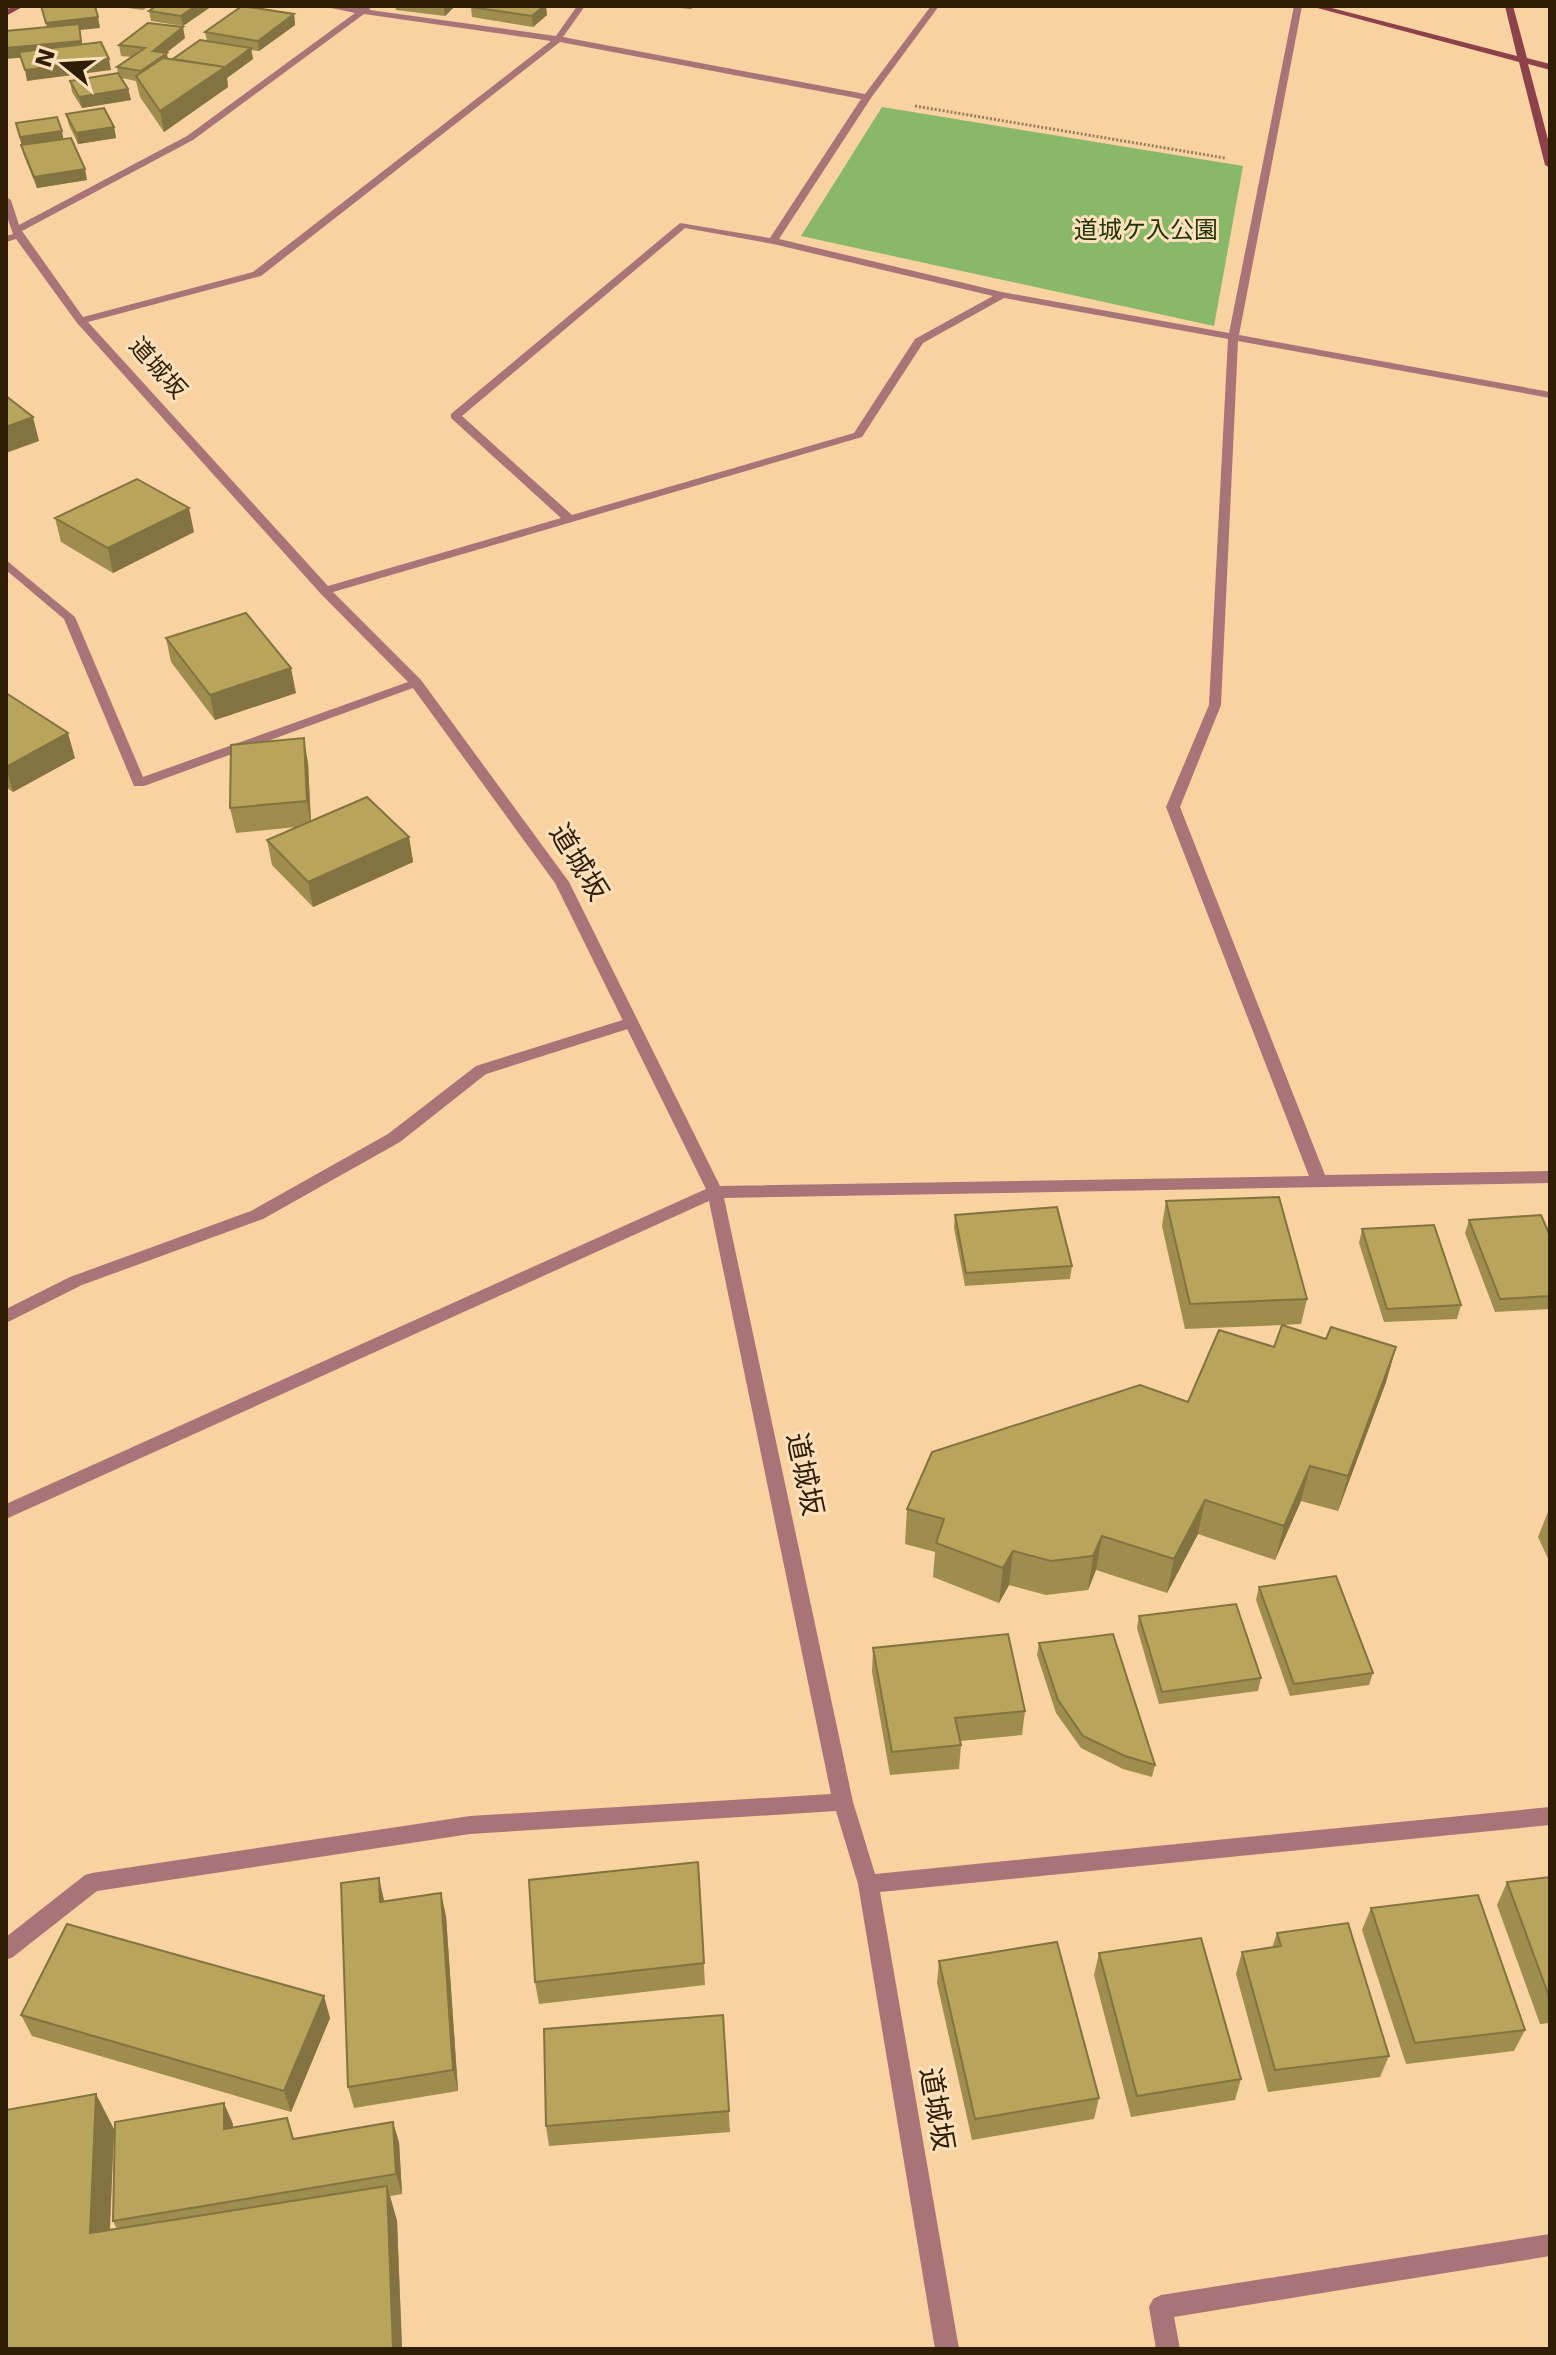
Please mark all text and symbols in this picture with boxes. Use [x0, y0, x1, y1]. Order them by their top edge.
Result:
north arrow [24, 24, 104, 104]
text: N [31, 45, 60, 71]
park label: 道城ケ入公園 [1074, 216, 1218, 244]
street label: 道城坂 [124, 332, 192, 404]
street label: 道城坂 [543, 818, 615, 906]
street label: 道城坂 [780, 1429, 830, 1519]
street label: 道城坂 [913, 2065, 961, 2153]

